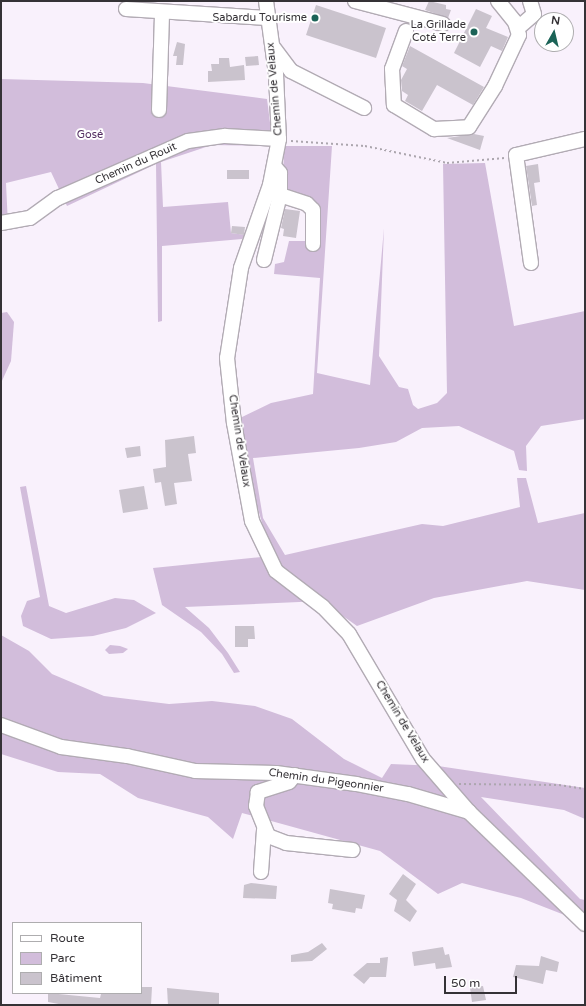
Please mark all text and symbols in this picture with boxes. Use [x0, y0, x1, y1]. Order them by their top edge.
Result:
place label: Sabardu Tourisme [212, 11, 307, 25]
north arrow [534, 12, 574, 52]
marker: Sabardu Tourisme [310, 13, 320, 23]
text: N [550, 14, 561, 28]
place label: La Grillade Coté Terre [411, 19, 466, 45]
marker: La Grillade Coté Terre [469, 27, 479, 37]
street label: Chemin de Velaux [264, 42, 286, 136]
park label: Gosé [77, 128, 103, 142]
street label: Chemin du Rouit [93, 140, 179, 188]
street label: Chemin de Velaux [225, 394, 253, 488]
street label: Chemin de Velaux [372, 678, 432, 766]
street label: Chemin du Pigeonnier [268, 766, 384, 796]
legend [12, 922, 142, 994]
text: Route [50, 931, 84, 945]
text: Parc [50, 951, 75, 965]
scale bar [446, 968, 519, 994]
text: Bâtiment [50, 971, 102, 985]
text: 50 m [451, 976, 480, 990]

